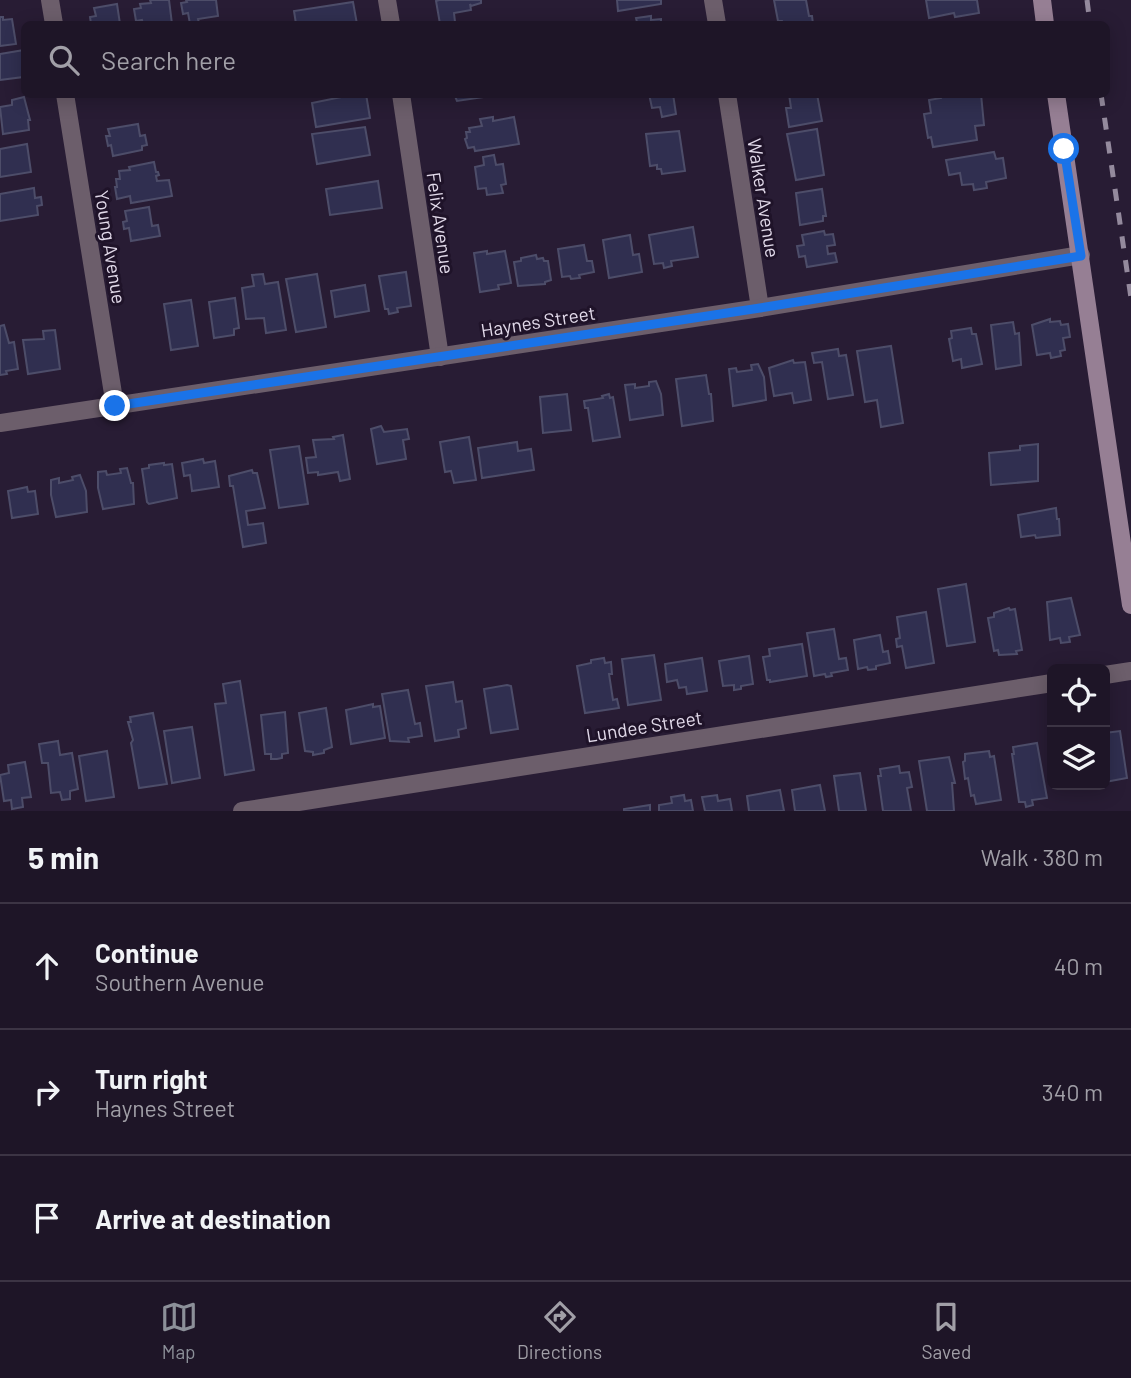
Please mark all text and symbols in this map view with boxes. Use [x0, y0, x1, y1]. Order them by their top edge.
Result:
search box [21, 21, 1110, 98]
icon: search [45, 41, 83, 79]
text: Search here [101, 44, 236, 75]
route start [1048, 133, 1079, 164]
street label: Walker Avenue [743, 137, 785, 259]
street label: Felix Avenue [422, 171, 460, 275]
street label: Young Avenue [91, 189, 131, 305]
street label: Haynes Street [479, 301, 597, 341]
route end [99, 390, 130, 421]
map controls [1047, 664, 1110, 790]
button: locate [1047, 664, 1110, 727]
street label: Lundee Street [584, 705, 704, 747]
button: layers [1047, 727, 1110, 790]
text: 5 min [28, 839, 99, 875]
text: Walk · 380 m [981, 843, 1103, 871]
text: Continue [95, 937, 199, 968]
icon: ahead [28, 947, 66, 985]
text: 40 m [1054, 952, 1103, 980]
text: Southern Avenue [95, 968, 265, 996]
text: Turn right [95, 1063, 208, 1094]
icon: right [28, 1073, 66, 1111]
text: 340 m [1042, 1078, 1103, 1106]
text: Haynes Street [95, 1094, 235, 1122]
icon: arrive [28, 1199, 66, 1237]
text: Arrive at destination [95, 1203, 331, 1234]
tab: Map [160, 1298, 198, 1363]
tab: Directions [517, 1298, 602, 1363]
tab: Saved [921, 1298, 971, 1363]

